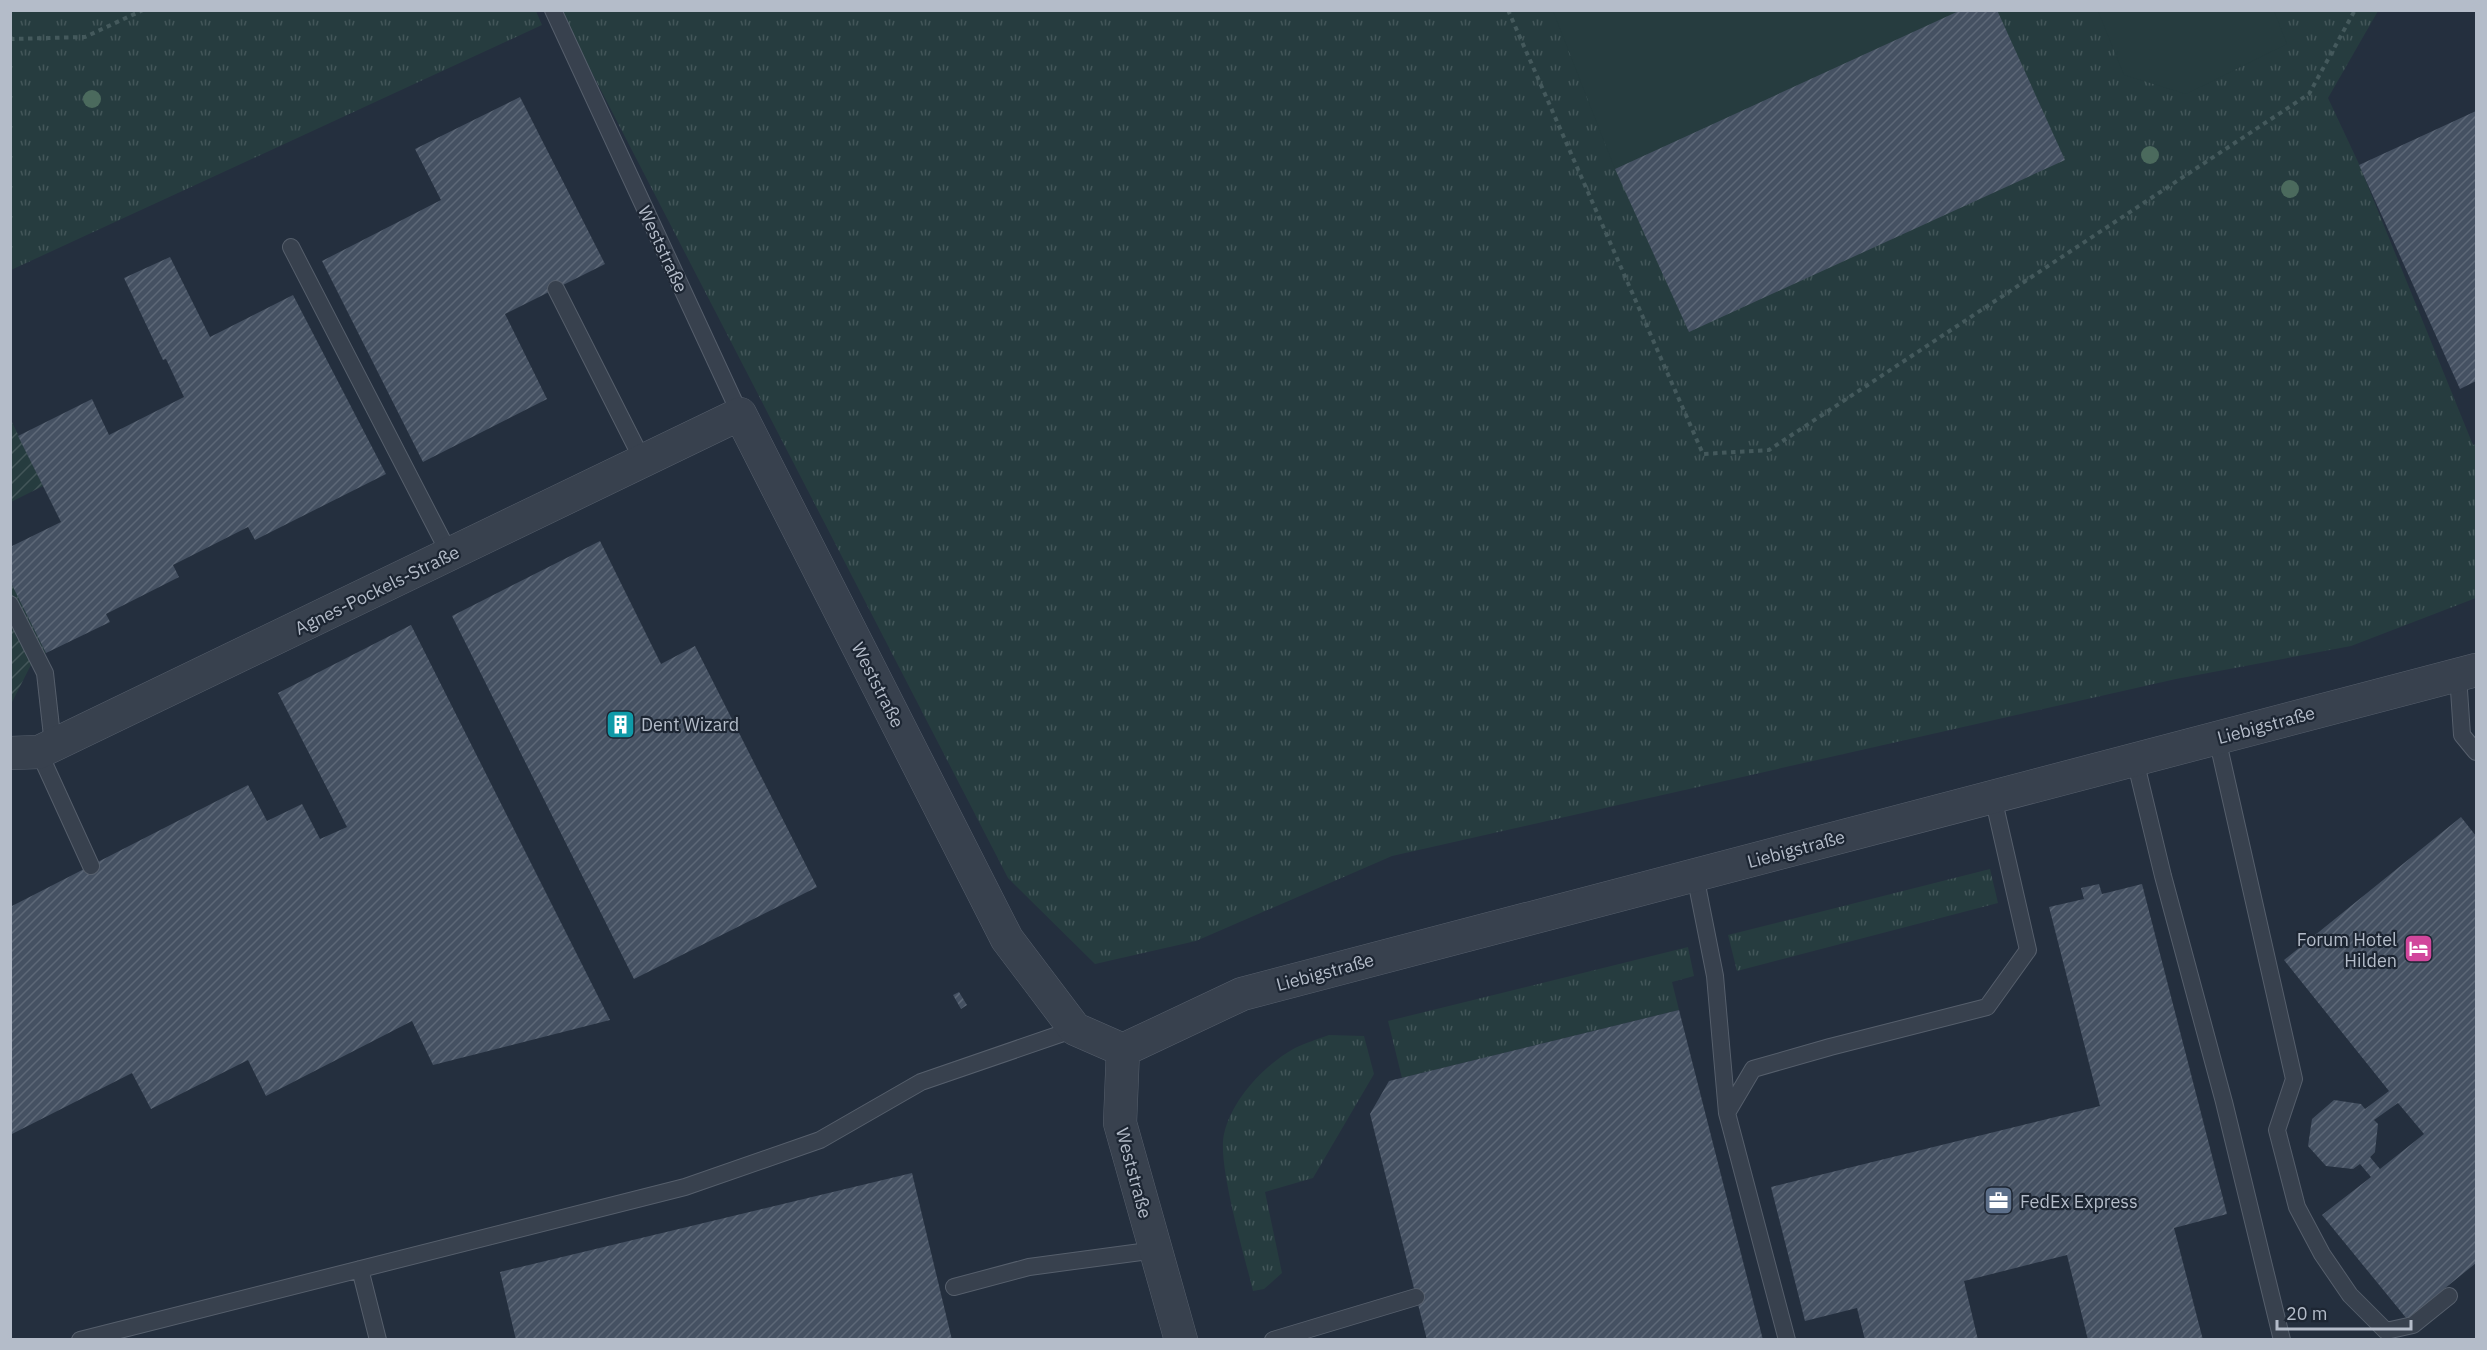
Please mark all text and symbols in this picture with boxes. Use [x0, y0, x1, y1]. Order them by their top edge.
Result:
street label: Weststraße [633, 202, 693, 296]
street label: Agnes-Pockels-Straße [291, 540, 463, 640]
street label: Weststraße [847, 638, 909, 732]
street label: Liebigstraße [2215, 701, 2318, 749]
building icon: Dent Wizard [604, 708, 636, 740]
place label: Dent Wizard [641, 713, 739, 736]
street label: Liebigstraße [1745, 825, 1848, 873]
place label: Forum Hotel Hilden [2297, 928, 2397, 972]
hotel icon: Forum Hotel Hilden [2402, 933, 2434, 965]
street label: Liebigstraße [1274, 948, 1377, 996]
street label: Weststraße [1111, 1125, 1157, 1221]
office icon: FedEx Express [1983, 1185, 2015, 1217]
place label: FedEx Express [2020, 1190, 2138, 1213]
scale bar [2277, 1293, 2410, 1331]
text: 20 m [2286, 1302, 2328, 1325]

